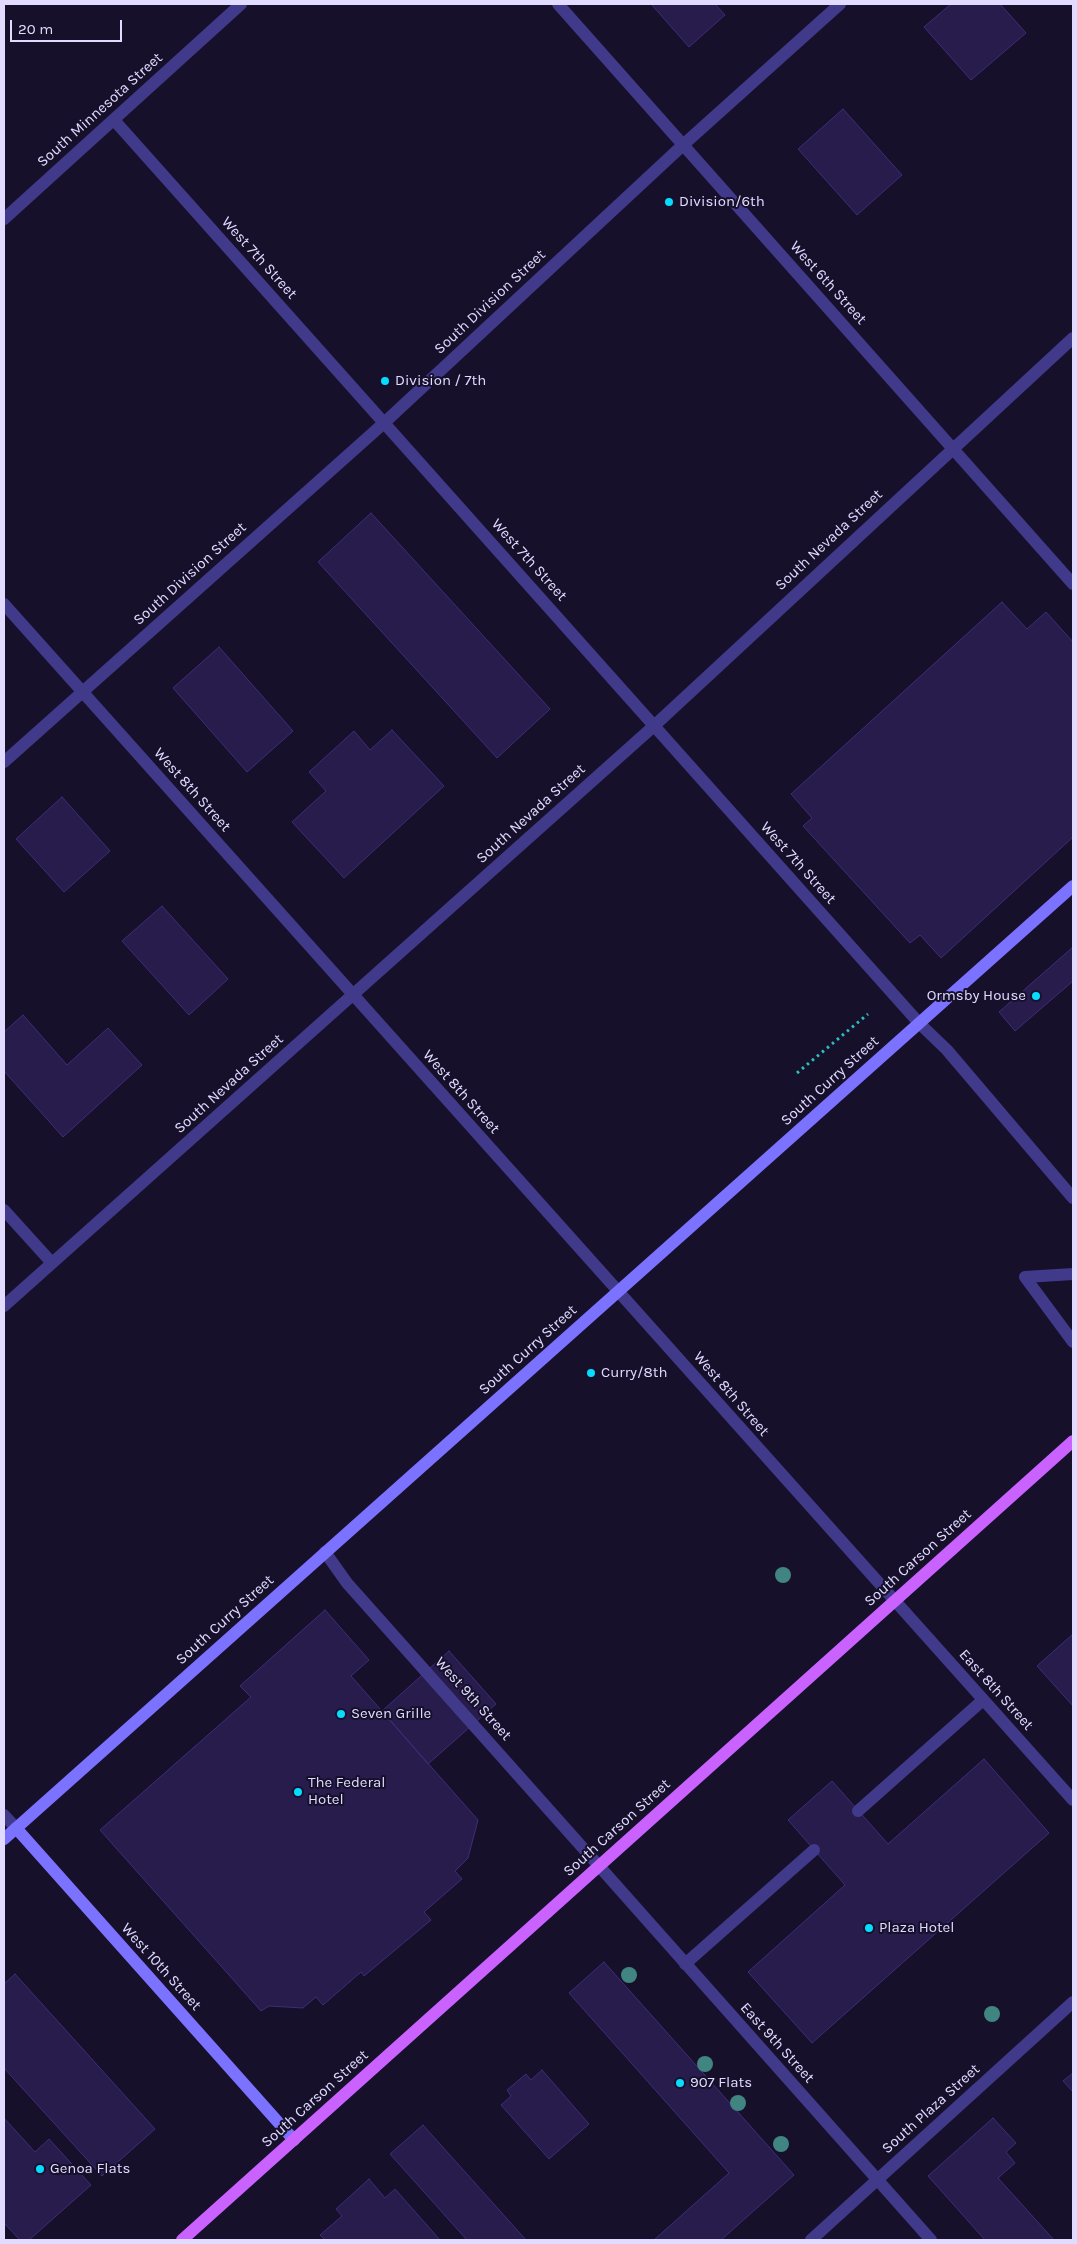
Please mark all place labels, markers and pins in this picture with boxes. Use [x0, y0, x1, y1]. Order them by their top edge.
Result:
place label: Division/6th [679, 193, 765, 211]
marker: Division/6th [663, 196, 675, 208]
place label: Division / 7th [395, 372, 486, 390]
marker: Division / 7th [379, 375, 391, 387]
place label: Ormsby House [927, 987, 1026, 1005]
marker: Ormsby House [1030, 990, 1042, 1002]
place label: Curry/8th [601, 1364, 667, 1382]
marker: Curry/8th [585, 1367, 597, 1379]
place label: Seven Grille [351, 1705, 431, 1723]
marker: Seven Grille [335, 1708, 347, 1720]
place label: The Federal Hotel [308, 1774, 385, 1809]
marker: The Federal Hotel [292, 1786, 304, 1798]
place label: Plaza Hotel [879, 1919, 954, 1937]
marker: Plaza Hotel [863, 1922, 875, 1934]
place label: 907 Flats [690, 2074, 752, 2092]
marker: 907 Flats [674, 2077, 686, 2089]
place label: Genoa Flats [50, 2160, 130, 2178]
marker: Genoa Flats [34, 2163, 46, 2175]

